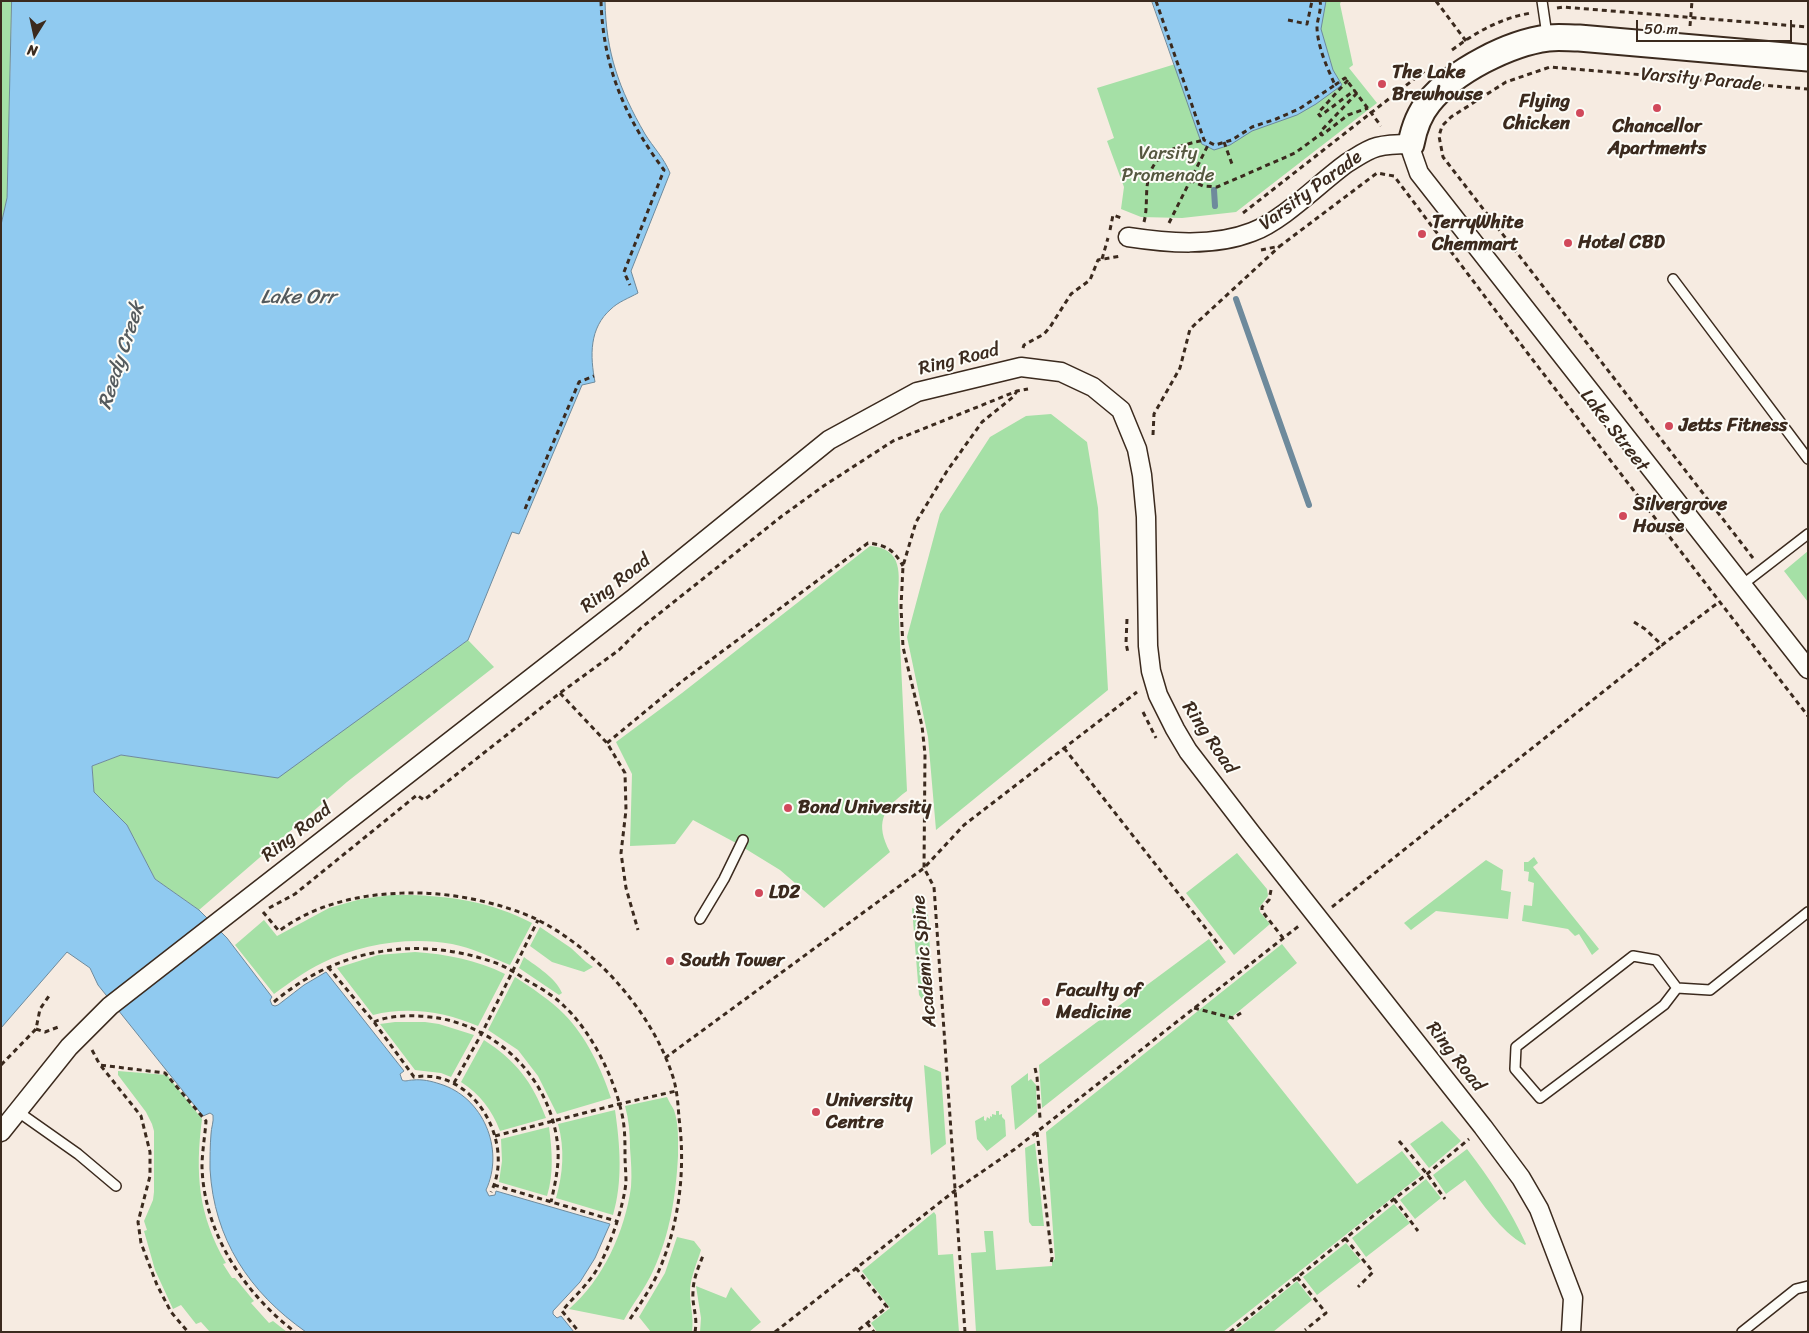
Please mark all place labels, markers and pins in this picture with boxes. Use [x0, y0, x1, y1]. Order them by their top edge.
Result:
place label: The Lake Brewhouse [1392, 62, 1483, 106]
marker: The Lake Brewhouse [1376, 78, 1388, 90]
place label: Flying Chicken [1503, 91, 1570, 135]
marker: Chancellor Apartments [1651, 102, 1663, 114]
marker: Flying Chicken [1574, 107, 1586, 119]
place label: Chancellor Apartments [1608, 116, 1706, 160]
place label: TerryWhite Chemmart [1432, 212, 1523, 256]
marker: TerryWhite Chemmart [1416, 228, 1428, 240]
place label: Hotel CBD [1578, 232, 1665, 254]
marker: Hotel CBD [1562, 237, 1574, 249]
place label: Jetts Fitness [1679, 415, 1787, 437]
marker: Jetts Fitness [1663, 420, 1675, 432]
place label: Silvergrove House [1633, 494, 1727, 538]
marker: Silvergrove House [1617, 510, 1629, 522]
place label: Bond University [798, 797, 931, 819]
marker: Bond University [782, 802, 794, 814]
place label: LD2 [769, 882, 800, 904]
marker: LD2 [753, 887, 765, 899]
place label: South Tower [680, 950, 784, 972]
marker: South Tower [664, 955, 676, 967]
place label: Faculty of Medicine [1056, 980, 1141, 1024]
marker: Faculty of Medicine [1040, 996, 1052, 1008]
place label: University Centre [826, 1090, 912, 1134]
marker: University Centre [810, 1106, 822, 1118]

